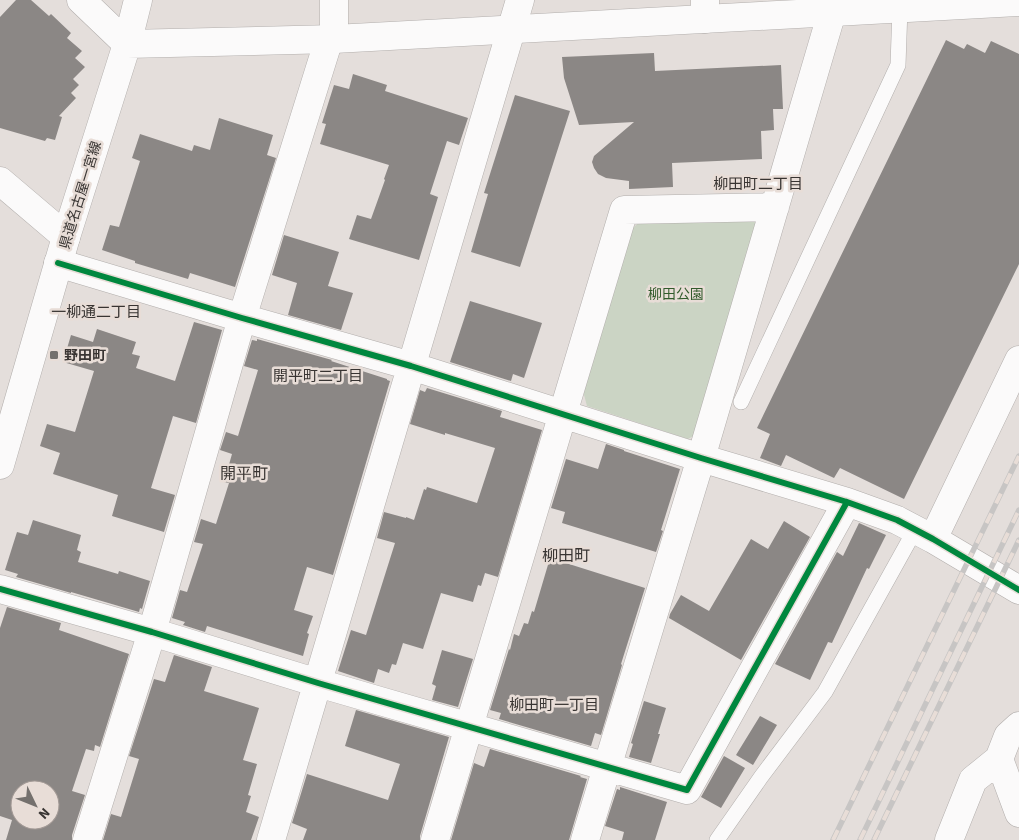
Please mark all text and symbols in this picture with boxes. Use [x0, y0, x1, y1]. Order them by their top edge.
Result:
street label: 県道名古屋一宮線 [55, 139, 107, 252]
district label: 柳田町二丁目 [713, 174, 803, 195]
park label: 柳田公園 [648, 285, 704, 305]
district label: 一柳通二丁目 [51, 302, 141, 323]
place label: 野田町 [64, 346, 106, 366]
marker: 野田町 [48, 349, 60, 361]
district label: 開平町二丁目 [273, 366, 363, 387]
district label: 開平町 [220, 463, 268, 485]
district label: 柳田町 [542, 545, 590, 567]
district label: 柳田町一丁目 [509, 695, 599, 716]
north arrow [10, 780, 60, 830]
text: N [33, 803, 54, 823]

